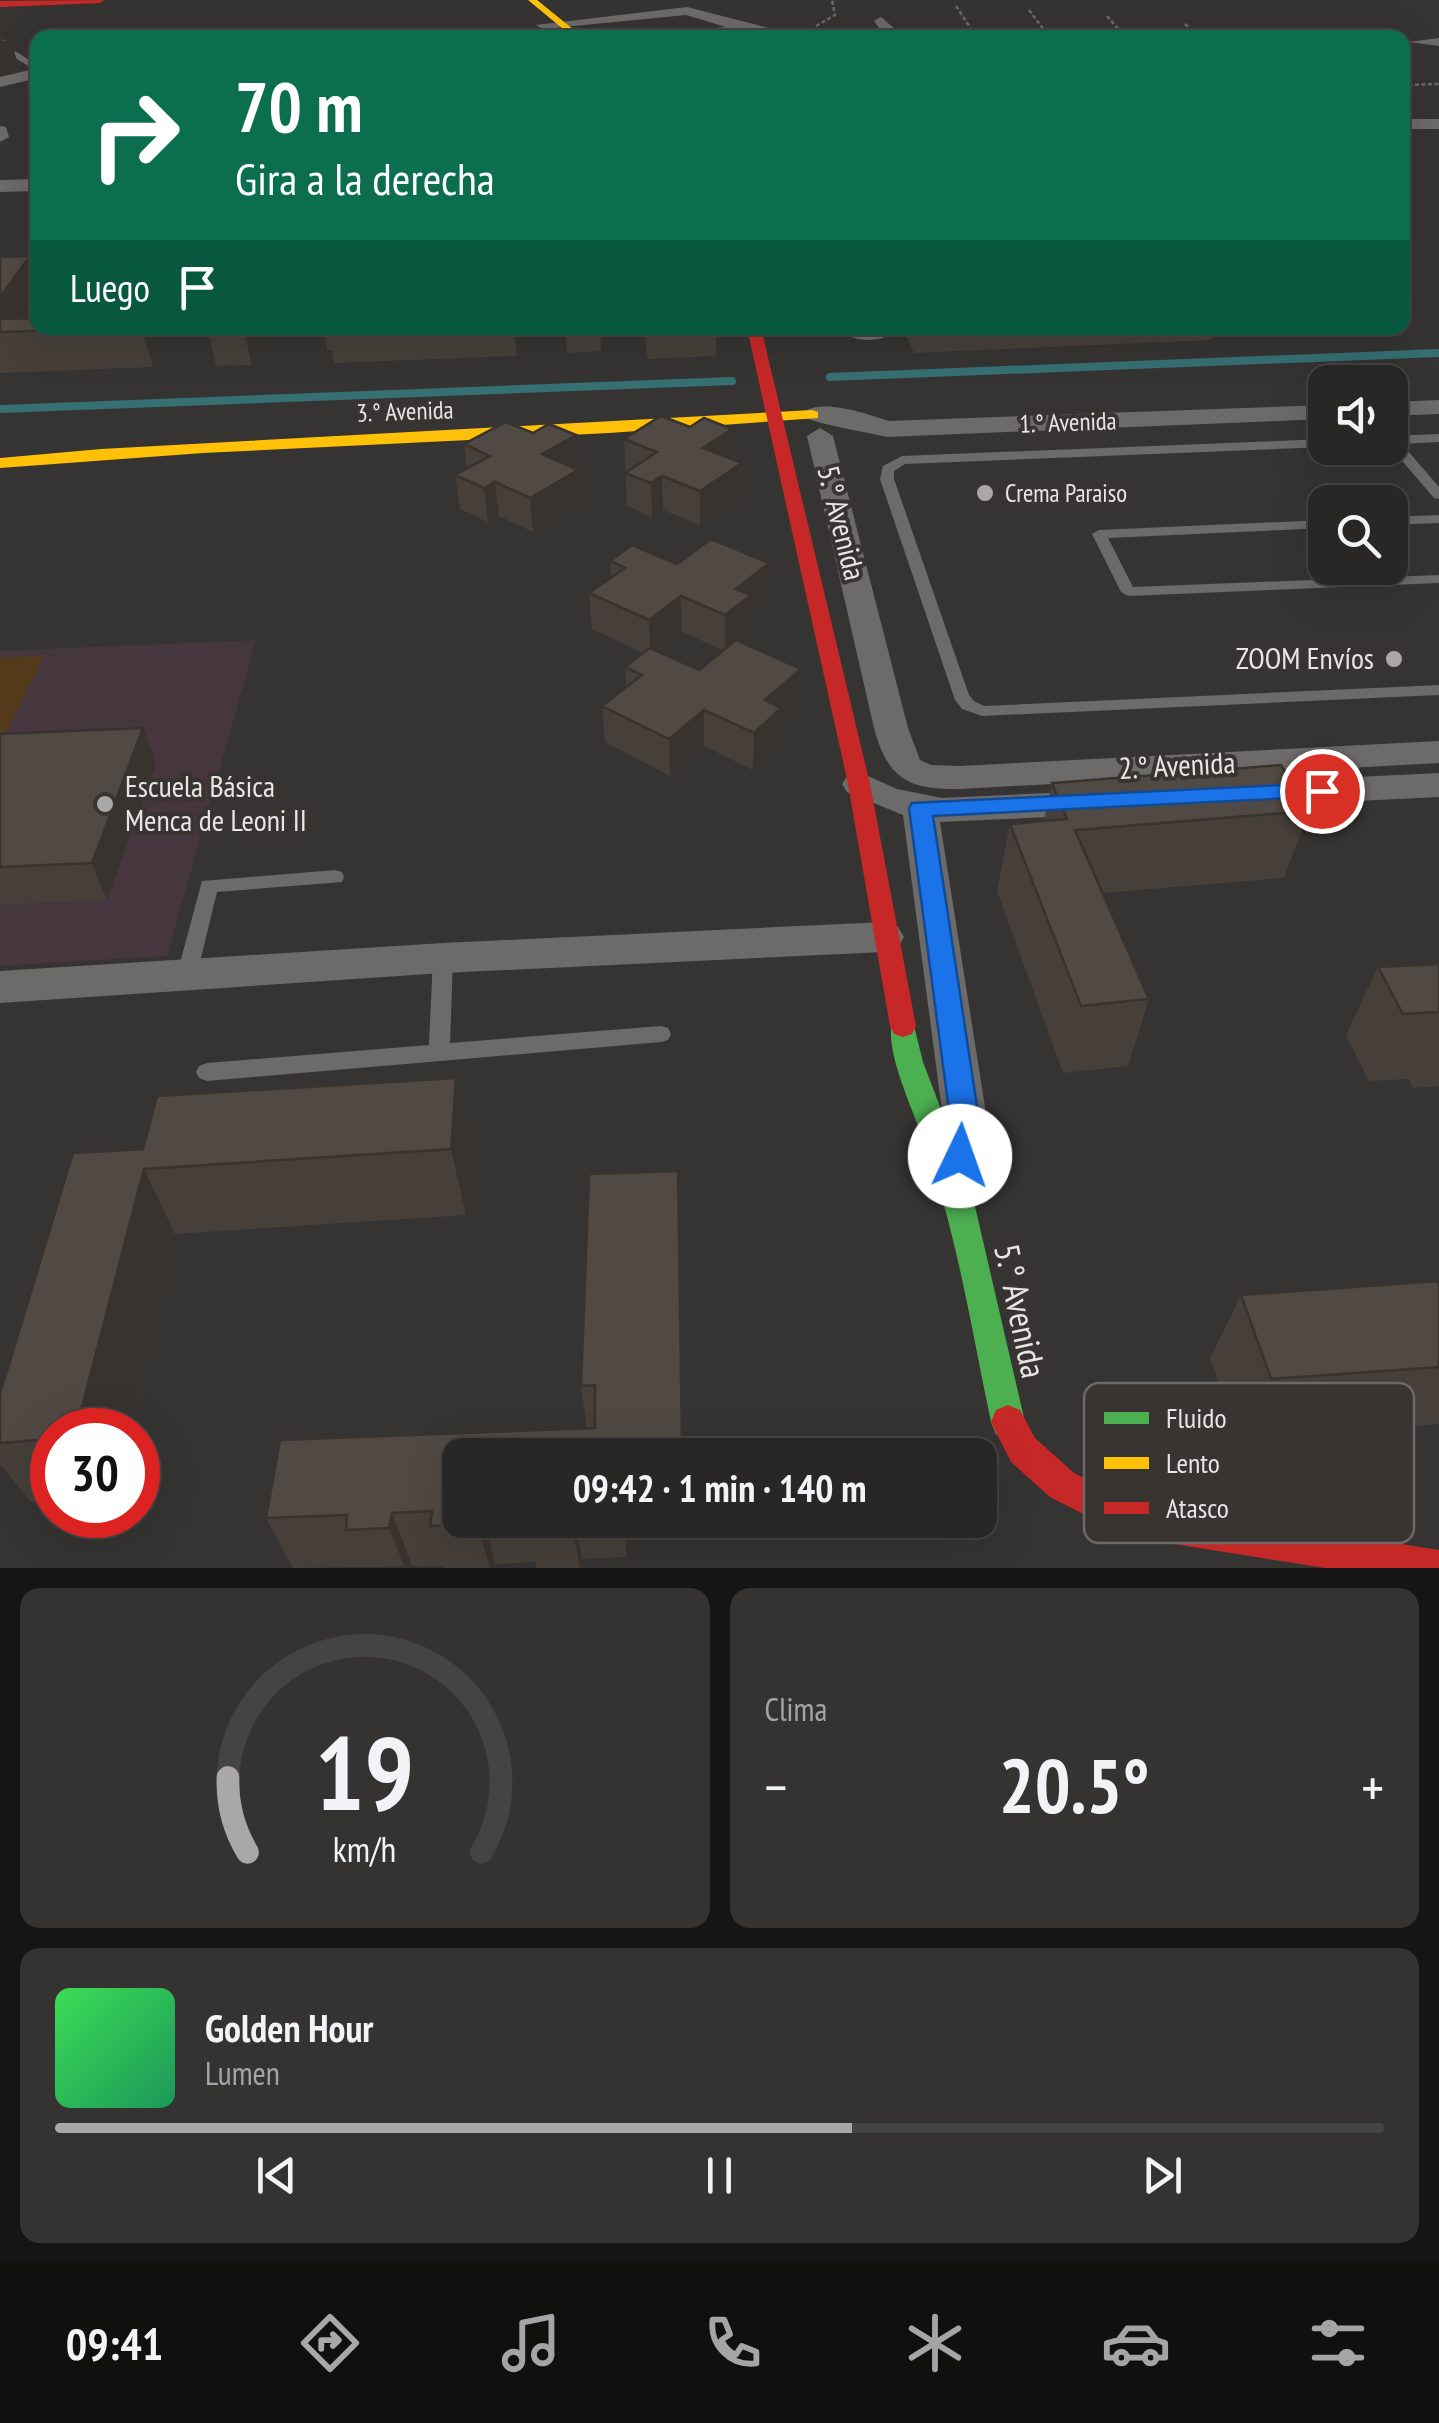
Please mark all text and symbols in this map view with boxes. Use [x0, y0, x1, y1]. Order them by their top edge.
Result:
text: 70 m [235, 61, 363, 151]
icon: right [70, 70, 200, 200]
text: Gira a la derecha [235, 149, 495, 207]
icon: arrive [170, 260, 225, 315]
text: Luego [70, 263, 150, 312]
map controls [1308, 365, 1408, 585]
button: sound [1308, 365, 1408, 465]
street label: 3.° Avenida [356, 393, 454, 429]
street label: 1.° Avenida [1019, 404, 1117, 440]
street label: 5.° Avenida [809, 461, 875, 584]
place label: Crema Paraiso [1005, 477, 1127, 509]
marker: Crema Paraiso [974, 482, 996, 504]
button: search [1308, 485, 1408, 585]
place label: ZOOM Envíos [1236, 638, 1374, 677]
marker: ZOOM Envíos [1383, 648, 1405, 670]
street label: 2.° Avenida [1118, 742, 1236, 787]
pin [1280, 749, 1365, 834]
icon: arrive [1295, 764, 1350, 819]
place label: Escuela Básica Menca de Leoni II [125, 766, 307, 839]
marker: Escuela Básica Menca de Leoni II [94, 793, 116, 815]
position arrow [908, 1104, 1012, 1208]
street label: 5.° Avenida [984, 1239, 1058, 1382]
legend [1084, 1383, 1414, 1543]
text: Fluido [1166, 1399, 1227, 1436]
speed limit sign: 30 [30, 1408, 160, 1538]
text: Lento [1166, 1444, 1220, 1481]
text: 09:42 · 1 min · 140 m [573, 1463, 866, 1512]
text: Atasco [1166, 1489, 1229, 1526]
text: Clima [765, 1688, 827, 1730]
text: 19 [315, 1704, 414, 1839]
text: 20.5° [999, 1737, 1150, 1834]
text: − [765, 1751, 787, 1822]
text: + [1361, 1751, 1384, 1822]
text: km/h [333, 1826, 396, 1872]
text: Golden Hour [205, 2003, 374, 2052]
text: Lumen [205, 2052, 280, 2094]
icon: previous [249, 2148, 304, 2203]
icon: pause [692, 2148, 747, 2203]
icon: next [1135, 2148, 1190, 2203]
icon: directions [295, 2308, 365, 2378]
icon: music [496, 2308, 566, 2378]
icon: phone [698, 2308, 768, 2378]
icon: climate [900, 2308, 970, 2378]
icon: car [1101, 2308, 1171, 2378]
icon: filters [1303, 2308, 1373, 2378]
text: 09:41 [66, 2314, 163, 2372]

